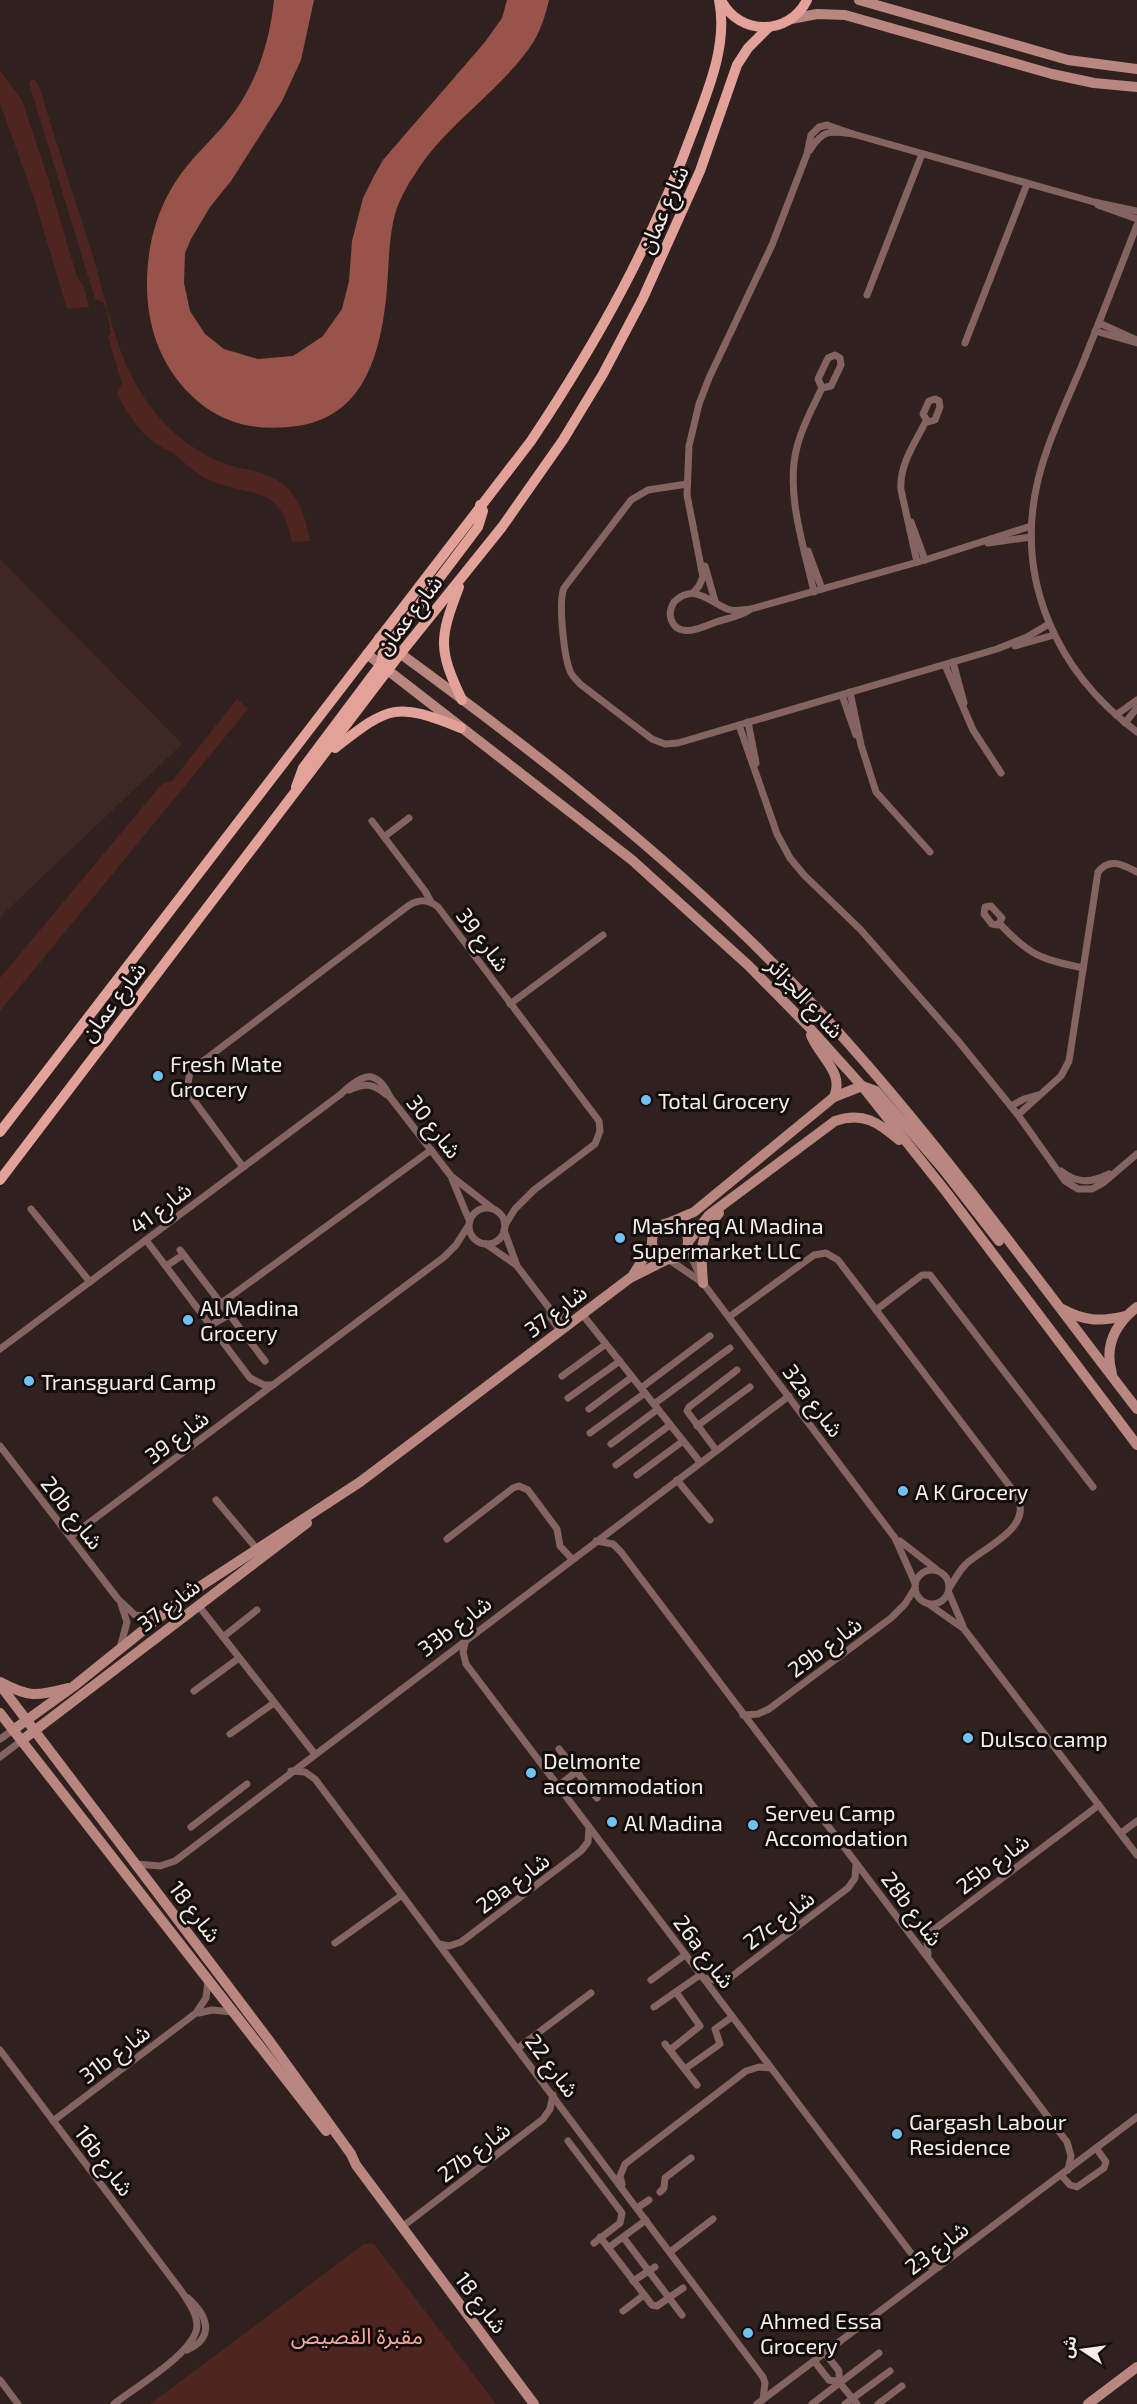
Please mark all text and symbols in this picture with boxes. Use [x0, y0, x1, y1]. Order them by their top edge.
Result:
street label: شارع عمان [631, 161, 697, 259]
street label: شارع عمان [369, 569, 451, 662]
street label: شارع 39 [448, 902, 516, 979]
street label: شارع الجزائر [758, 951, 850, 1046]
street label: شارع عمان [74, 956, 154, 1049]
place label: Fresh Mate Grocery [170, 1050, 282, 1101]
marker: Fresh Mate Grocery [151, 1069, 165, 1083]
place label: Total Grocery [658, 1087, 790, 1113]
street label: شارع 30 [398, 1089, 468, 1166]
marker: Total Grocery [639, 1093, 653, 1107]
street label: شارع 41 [124, 1176, 199, 1242]
place label: Mashreq Al Madina Supermarket LLC [632, 1212, 823, 1263]
marker: Mashreq Al Madina Supermarket LLC [613, 1231, 627, 1245]
street label: شارع 37 [519, 1278, 594, 1346]
place label: Al Madina Grocery [200, 1294, 299, 1345]
marker: Al Madina Grocery [181, 1313, 195, 1327]
street label: 32a شارع [774, 1358, 850, 1445]
place label: Transguard Camp [41, 1368, 216, 1394]
marker: Transguard Camp [22, 1374, 36, 1388]
street label: شارع 39 [139, 1404, 216, 1472]
street label: 20b شارع [32, 1470, 110, 1557]
place label: A K Grocery [915, 1478, 1029, 1504]
marker: A K Grocery [896, 1484, 910, 1498]
street label: شارع 37 [132, 1572, 207, 1640]
street label: 33b شارع [412, 1589, 499, 1665]
street label: 29b شارع [782, 1610, 869, 1686]
place label: Dulsco camp [980, 1725, 1108, 1751]
marker: Dulsco camp [961, 1731, 975, 1745]
place label: Delmonte accommodation [543, 1747, 704, 1798]
marker: Delmonte accommodation [524, 1766, 538, 1780]
place label: Serveu Camp Accomodation [765, 1799, 908, 1850]
place label: Al Madina [624, 1809, 723, 1835]
marker: Al Madina [605, 1815, 619, 1829]
marker: Serveu Camp Accomodation [746, 1818, 760, 1832]
street label: 25b شارع [950, 1827, 1037, 1903]
street label: 29a شارع [470, 1846, 557, 1922]
street label: 28b شارع [873, 1866, 949, 1953]
street label: شارع 18 [161, 1875, 227, 1950]
street label: 27c شارع [737, 1884, 822, 1958]
street label: 26a شارع [665, 1909, 741, 1996]
street label: 31b شارع [74, 2018, 157, 2092]
street label: شارع 22 [517, 2028, 585, 2105]
place label: Gargash Labour Residence [909, 2108, 1067, 2159]
street label: 27b شارع [432, 2115, 517, 2191]
street label: 16b شارع [66, 2120, 140, 2203]
marker: Gargash Labour Residence [890, 2127, 904, 2141]
street label: شارع 23 [899, 2215, 976, 2283]
street label: شارع 18 [447, 2266, 513, 2341]
place label: Ahmed Essa Grocery [760, 2307, 882, 2358]
north arrow [1053, 2320, 1113, 2380]
park label: مقبرة القصيص [291, 2322, 423, 2349]
marker: Ahmed Essa Grocery [741, 2326, 755, 2340]
text: ش [1056, 2334, 1081, 2360]

